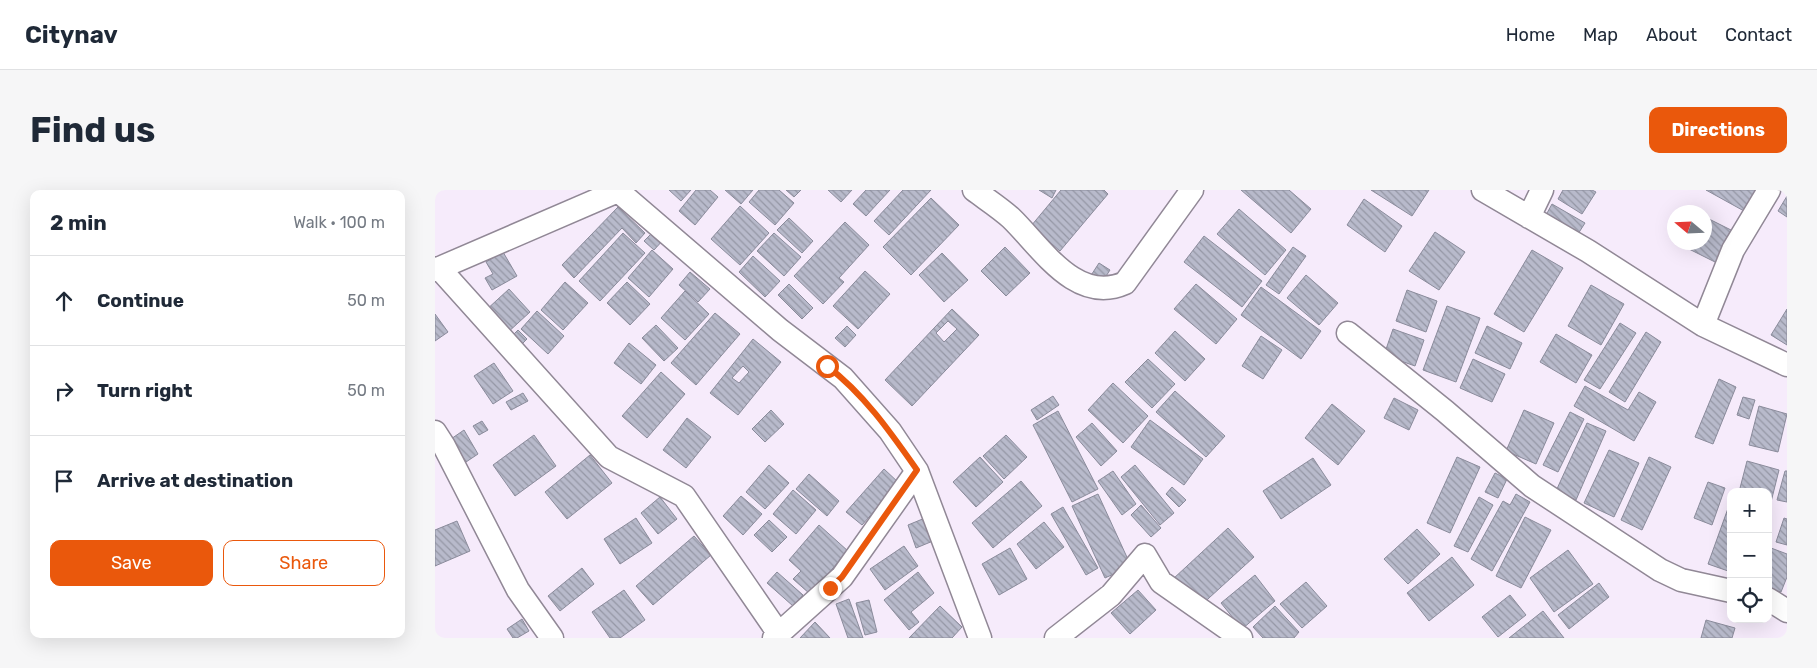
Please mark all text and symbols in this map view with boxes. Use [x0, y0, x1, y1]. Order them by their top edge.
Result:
text: Citynav [25, 21, 118, 49]
text: Home [1506, 24, 1555, 46]
text: Map [1583, 24, 1618, 46]
text: About [1646, 24, 1697, 46]
text: Contact [1725, 24, 1792, 46]
button: Directions [1649, 107, 1787, 153]
text: Find us [30, 109, 155, 151]
north arrow [1667, 205, 1712, 250]
text: 2 min [50, 210, 107, 235]
text: Walk · 100 m [293, 213, 385, 232]
icon: ahead [50, 287, 78, 315]
text: Continue [97, 289, 184, 312]
text: 50 m [347, 291, 385, 310]
route start [816, 355, 839, 378]
icon: right [50, 377, 78, 405]
text: Turn right [97, 379, 192, 402]
text: 50 m [347, 381, 385, 400]
icon: arrive [50, 467, 78, 495]
text: Arrive at destination [97, 469, 293, 492]
map controls [1727, 488, 1772, 623]
button: + [1727, 488, 1772, 533]
button: − [1727, 533, 1772, 578]
button: Save [50, 540, 213, 586]
button: Share [223, 540, 385, 586]
route end [819, 577, 842, 600]
button: locate [1727, 578, 1772, 623]

